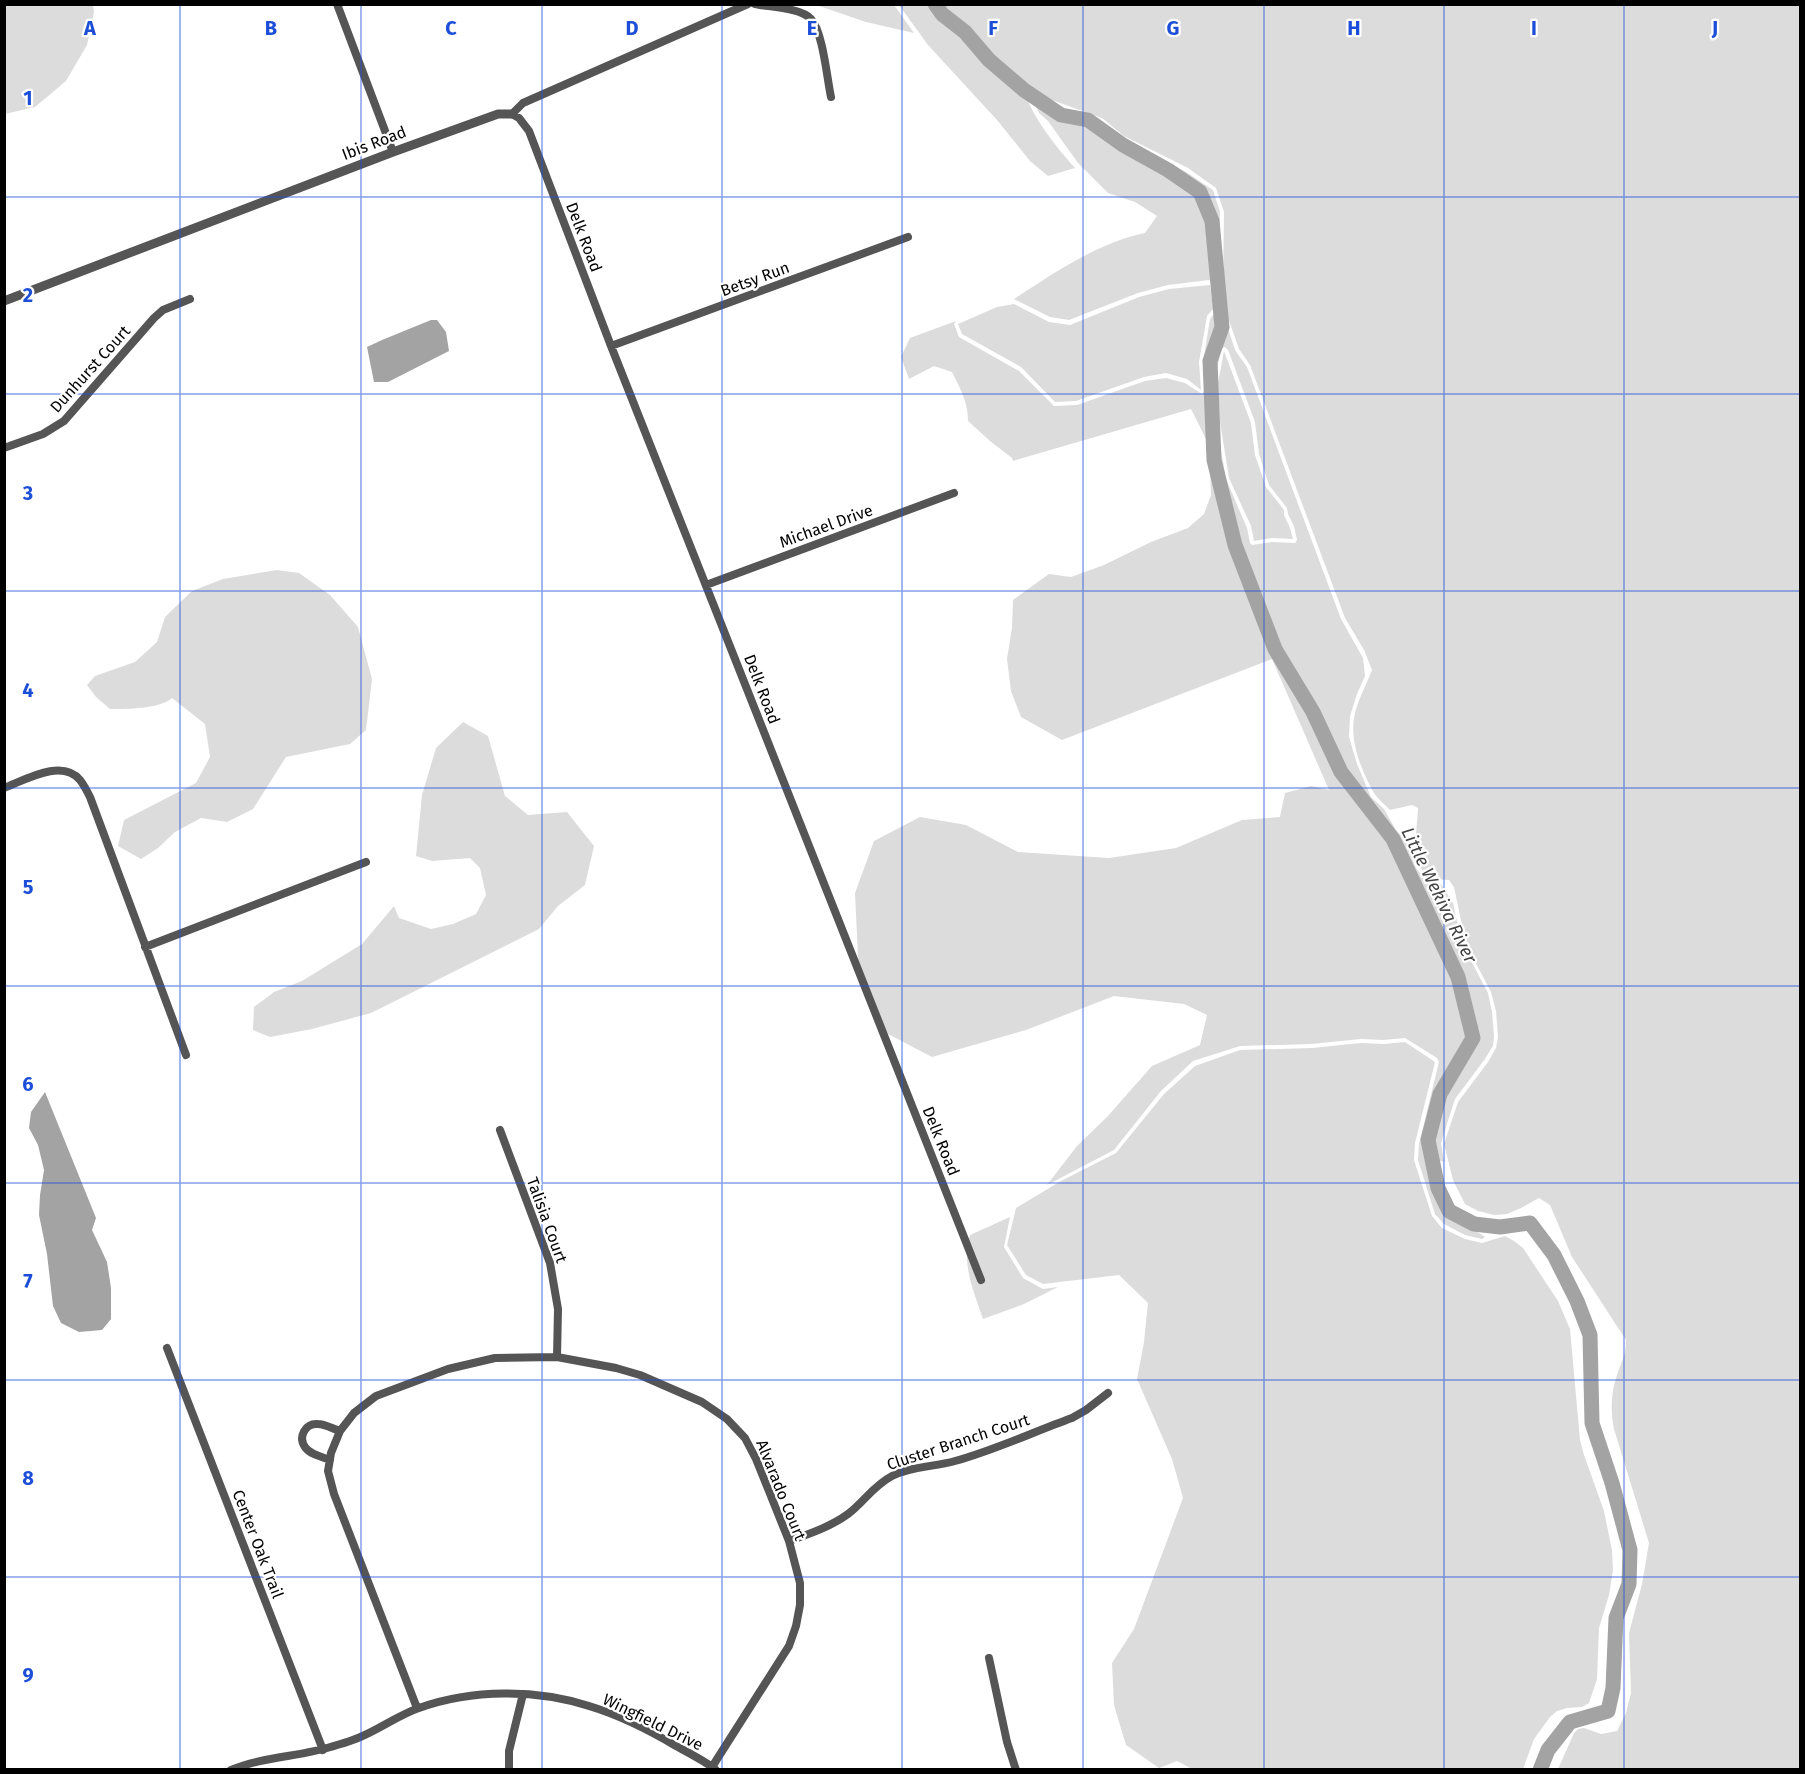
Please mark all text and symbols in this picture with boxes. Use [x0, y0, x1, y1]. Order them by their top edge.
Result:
text: A [83, 16, 97, 40]
text: B [265, 16, 277, 40]
text: C [445, 16, 457, 40]
text: D [625, 16, 639, 40]
text: E [807, 16, 817, 40]
text: F [988, 16, 998, 40]
text: G [1167, 16, 1179, 40]
text: H [1347, 16, 1361, 40]
text: I [1531, 16, 1537, 40]
text: J [1711, 16, 1718, 40]
text: 1 [23, 86, 33, 110]
street label: Ibis Road [339, 122, 409, 164]
street label: Delk Road [562, 199, 606, 275]
street label: Betsy Run [718, 258, 792, 300]
text: 2 [23, 283, 33, 307]
street label: Dunhurst Court [46, 321, 134, 416]
text: 3 [22, 481, 33, 505]
street label: Michael Drive [777, 500, 875, 552]
street label: Delk Road [740, 651, 784, 727]
text: 4 [22, 678, 34, 702]
water label: Little Wekiva River [1397, 823, 1482, 968]
text: 5 [23, 875, 34, 899]
text: 6 [22, 1072, 34, 1096]
street label: Delk Road [919, 1104, 963, 1178]
street label: Talisia Court [523, 1175, 571, 1265]
text: 7 [23, 1269, 33, 1293]
street label: Cluster Branch Court [884, 1410, 1032, 1474]
street label: Alvarado Court [752, 1437, 810, 1543]
text: 8 [22, 1466, 34, 1490]
street label: Center Oak Trail [229, 1487, 288, 1601]
text: 9 [22, 1663, 34, 1687]
street label: Wingfield Drive [600, 1690, 706, 1754]

